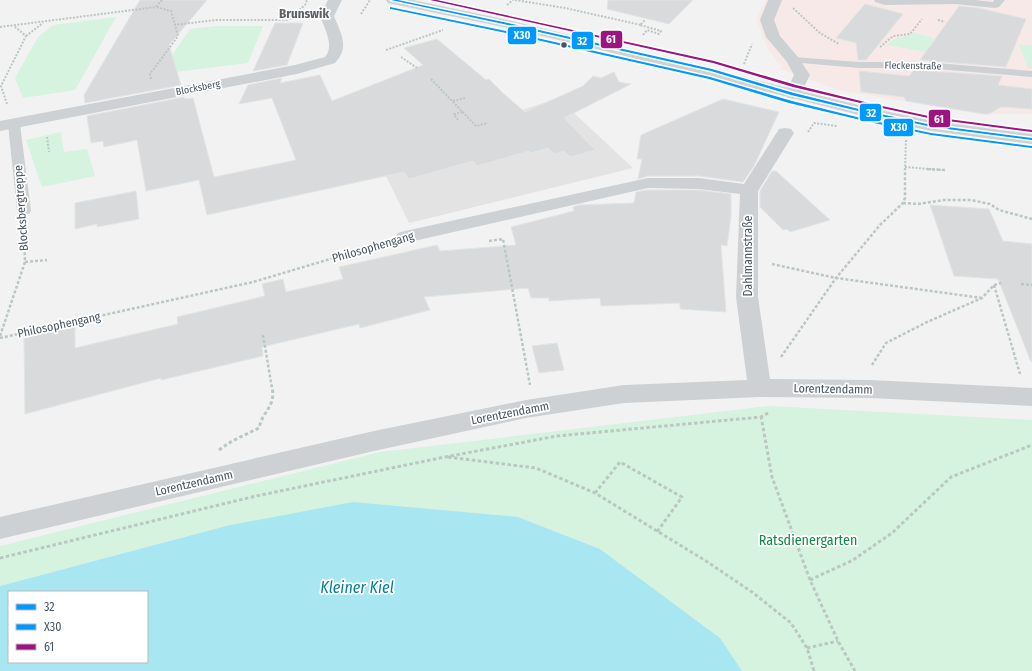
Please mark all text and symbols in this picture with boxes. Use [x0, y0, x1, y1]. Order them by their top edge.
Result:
district label: Brunswik [279, 6, 329, 21]
line badge: X30 [507, 26, 537, 45]
text: X30 [512, 29, 531, 42]
line badge: 61 [600, 30, 623, 49]
line badge: 32 [571, 31, 594, 50]
text: 61 [606, 33, 616, 46]
text: 32 [576, 35, 587, 48]
unlabelled marker [559, 40, 569, 50]
street label: Fleckenstraße [885, 60, 942, 72]
street label: Blocksberg [175, 78, 221, 98]
line badge: 32 [859, 103, 882, 122]
text: 32 [865, 107, 876, 120]
line badge: 61 [928, 109, 951, 128]
text: 61 [934, 113, 944, 126]
line badge: X30 [883, 118, 914, 137]
text: X30 [889, 121, 908, 134]
street label: Blocksbergtreppe [11, 164, 31, 251]
street label: Dahlmannstraße [741, 215, 755, 297]
street label: Philosophengang [330, 229, 416, 265]
street label: Philosophengang [16, 309, 102, 341]
street label: Lorentzendamm [793, 381, 873, 397]
street label: Lorentzendamm [470, 399, 550, 427]
street label: Lorentzendamm [154, 467, 234, 499]
park label: Ratsdienergarten [759, 532, 857, 549]
water label: Kleiner Kiel [320, 578, 394, 597]
legend [8, 591, 148, 663]
text: 32 [44, 600, 55, 614]
text: X30 [44, 620, 62, 634]
text: 61 [44, 640, 54, 654]

